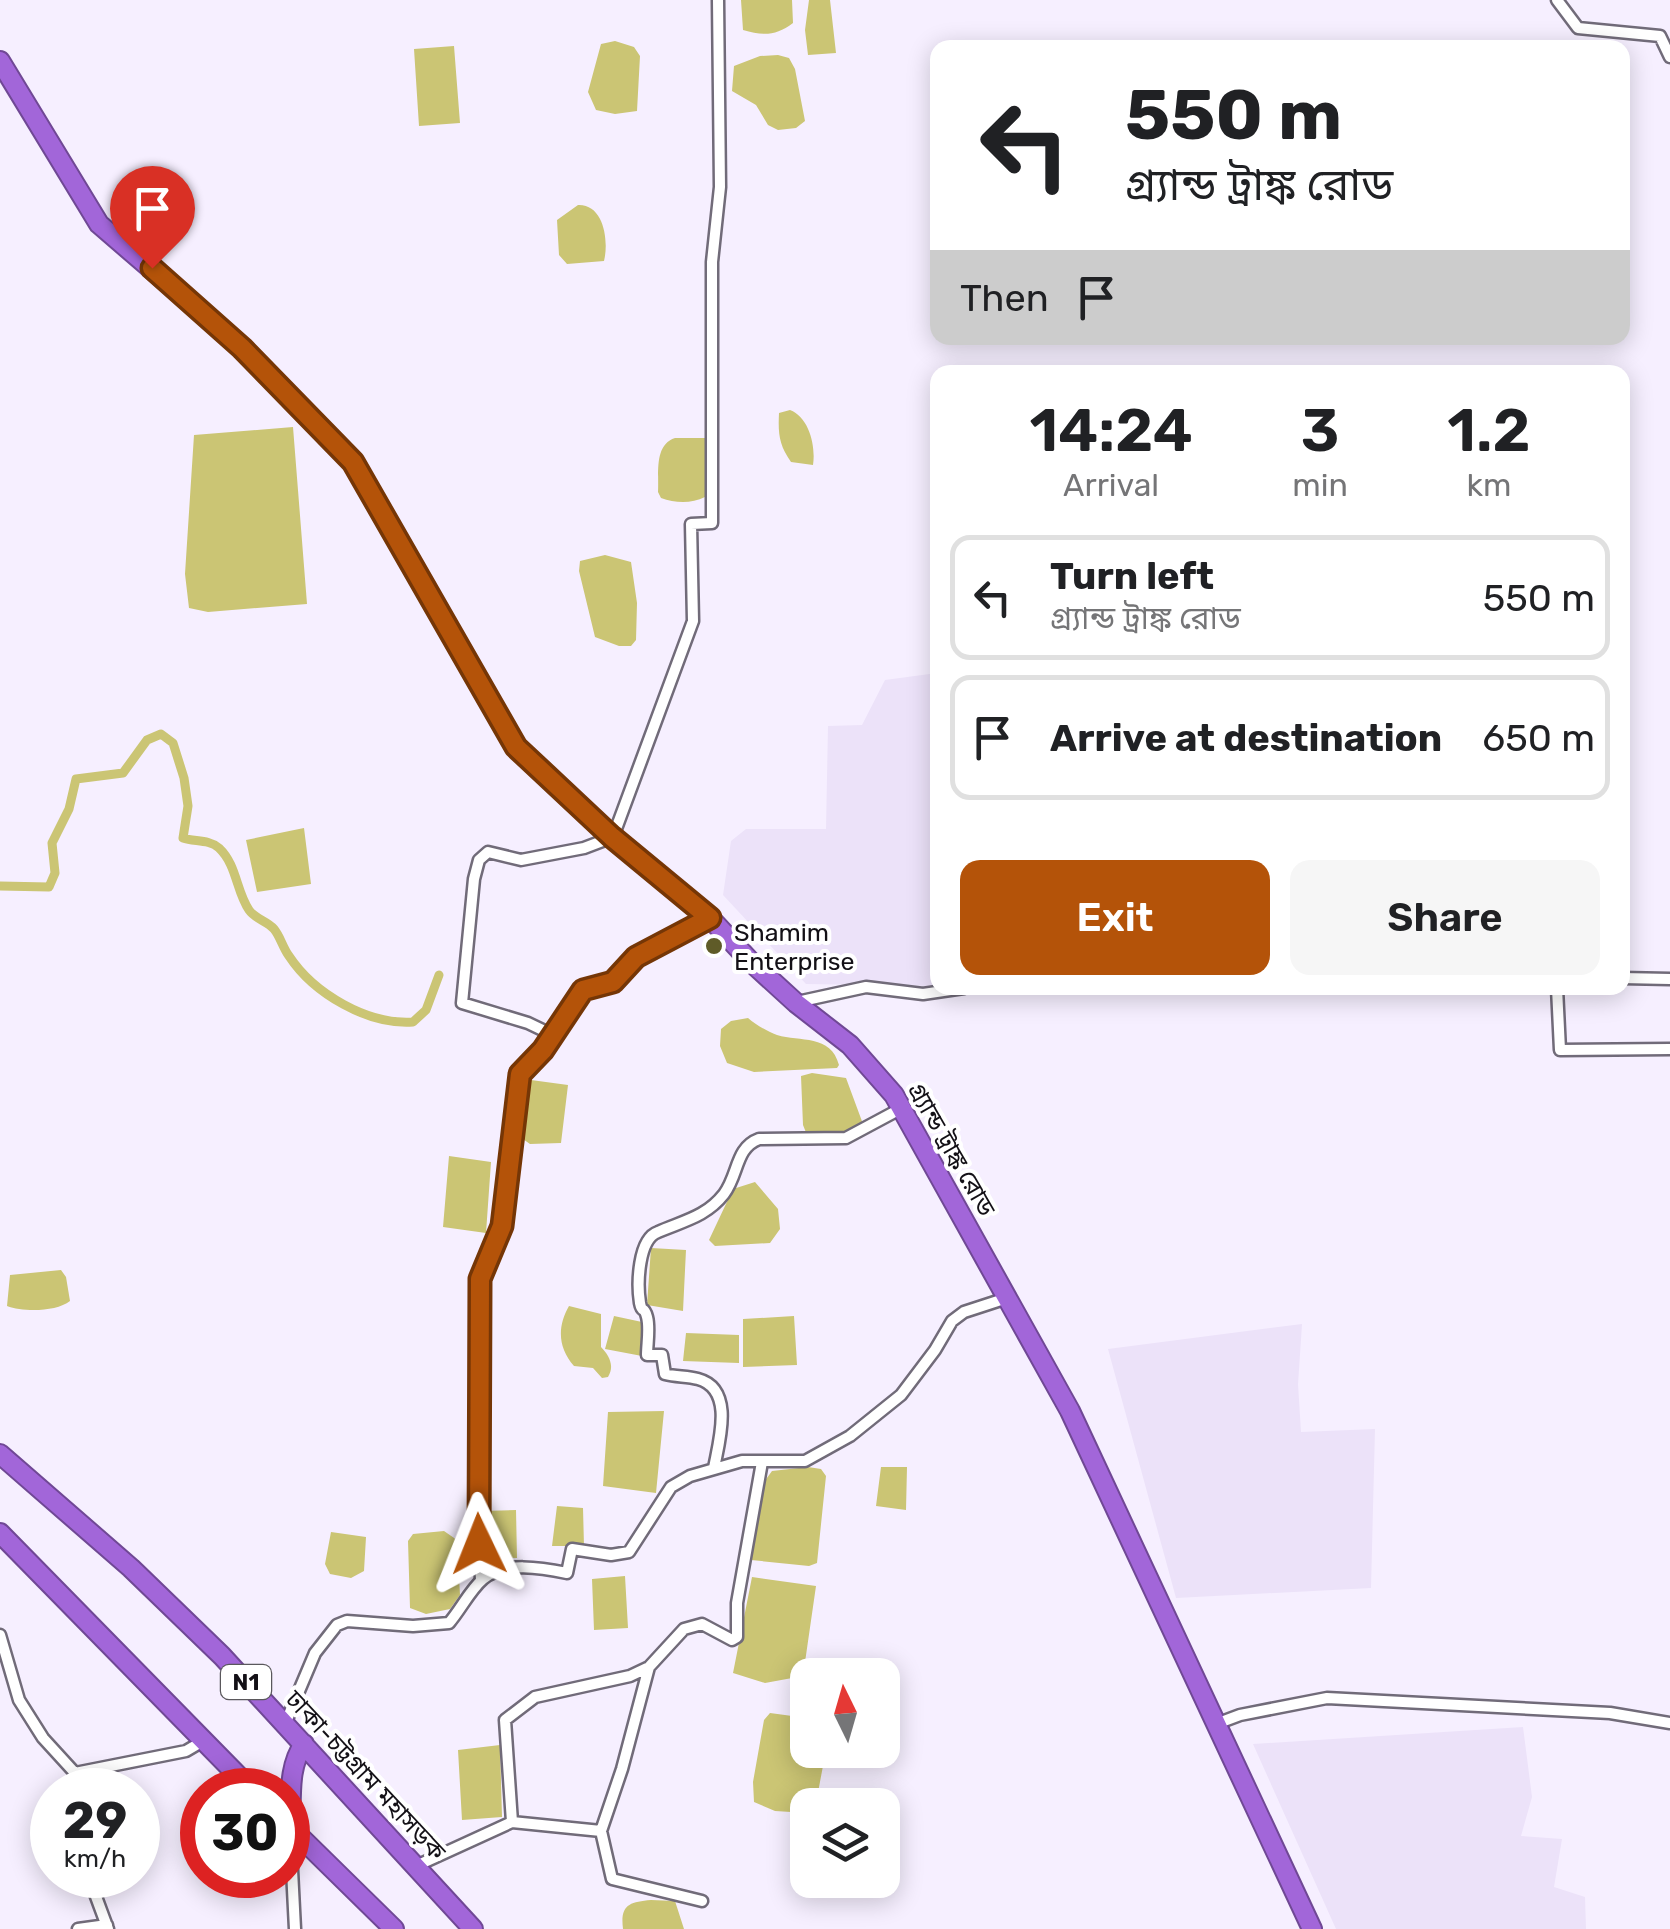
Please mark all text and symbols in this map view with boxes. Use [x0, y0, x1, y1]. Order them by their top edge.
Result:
text: 550 m [1125, 74, 1342, 157]
icon: left [960, 80, 1090, 210]
text: গ্র্যান্ড ট্রাঙ্ক রোড [1125, 158, 1393, 211]
pin [110, 166, 195, 269]
icon: arrive [125, 181, 180, 236]
icon: arrive [1069, 270, 1124, 325]
text: Then [960, 275, 1049, 321]
text: 14:24 [1029, 395, 1193, 466]
text: 3 [1301, 395, 1339, 466]
text: 1.2 [1447, 395, 1531, 466]
text: Arrival [1063, 466, 1159, 504]
text: min [1292, 466, 1348, 504]
text: km [1466, 466, 1511, 504]
text: Turn left [1050, 553, 1214, 599]
icon: left [965, 570, 1020, 625]
text: 550 m [1483, 575, 1595, 621]
text: গ্র্যান্ড ট্রাঙ্ক রোড [1050, 599, 1241, 637]
icon: arrive [965, 710, 1020, 765]
text: Arrive at destination [1050, 715, 1442, 761]
text: 650 m [1482, 715, 1595, 761]
button: Exit [960, 860, 1270, 975]
button: Share [1290, 860, 1600, 975]
place label: Shamim Enterprise [734, 918, 855, 976]
marker: Shamim Enterprise [703, 935, 725, 957]
street label: গ্র্যান্ড ট্রাঙ্ক রোড [902, 1077, 1002, 1222]
position arrow [427, 1492, 531, 1596]
north arrow [790, 1658, 900, 1768]
map controls [790, 1658, 900, 1898]
road number: N1 [221, 1665, 271, 1699]
street label: ঢাকা-চট্টগ্রাম মহাসড়ক [279, 1684, 452, 1867]
speed limit sign: 30 [180, 1768, 310, 1898]
button: layers [790, 1788, 900, 1898]
text: 29 [63, 1791, 127, 1851]
text: km/h [64, 1844, 126, 1873]

